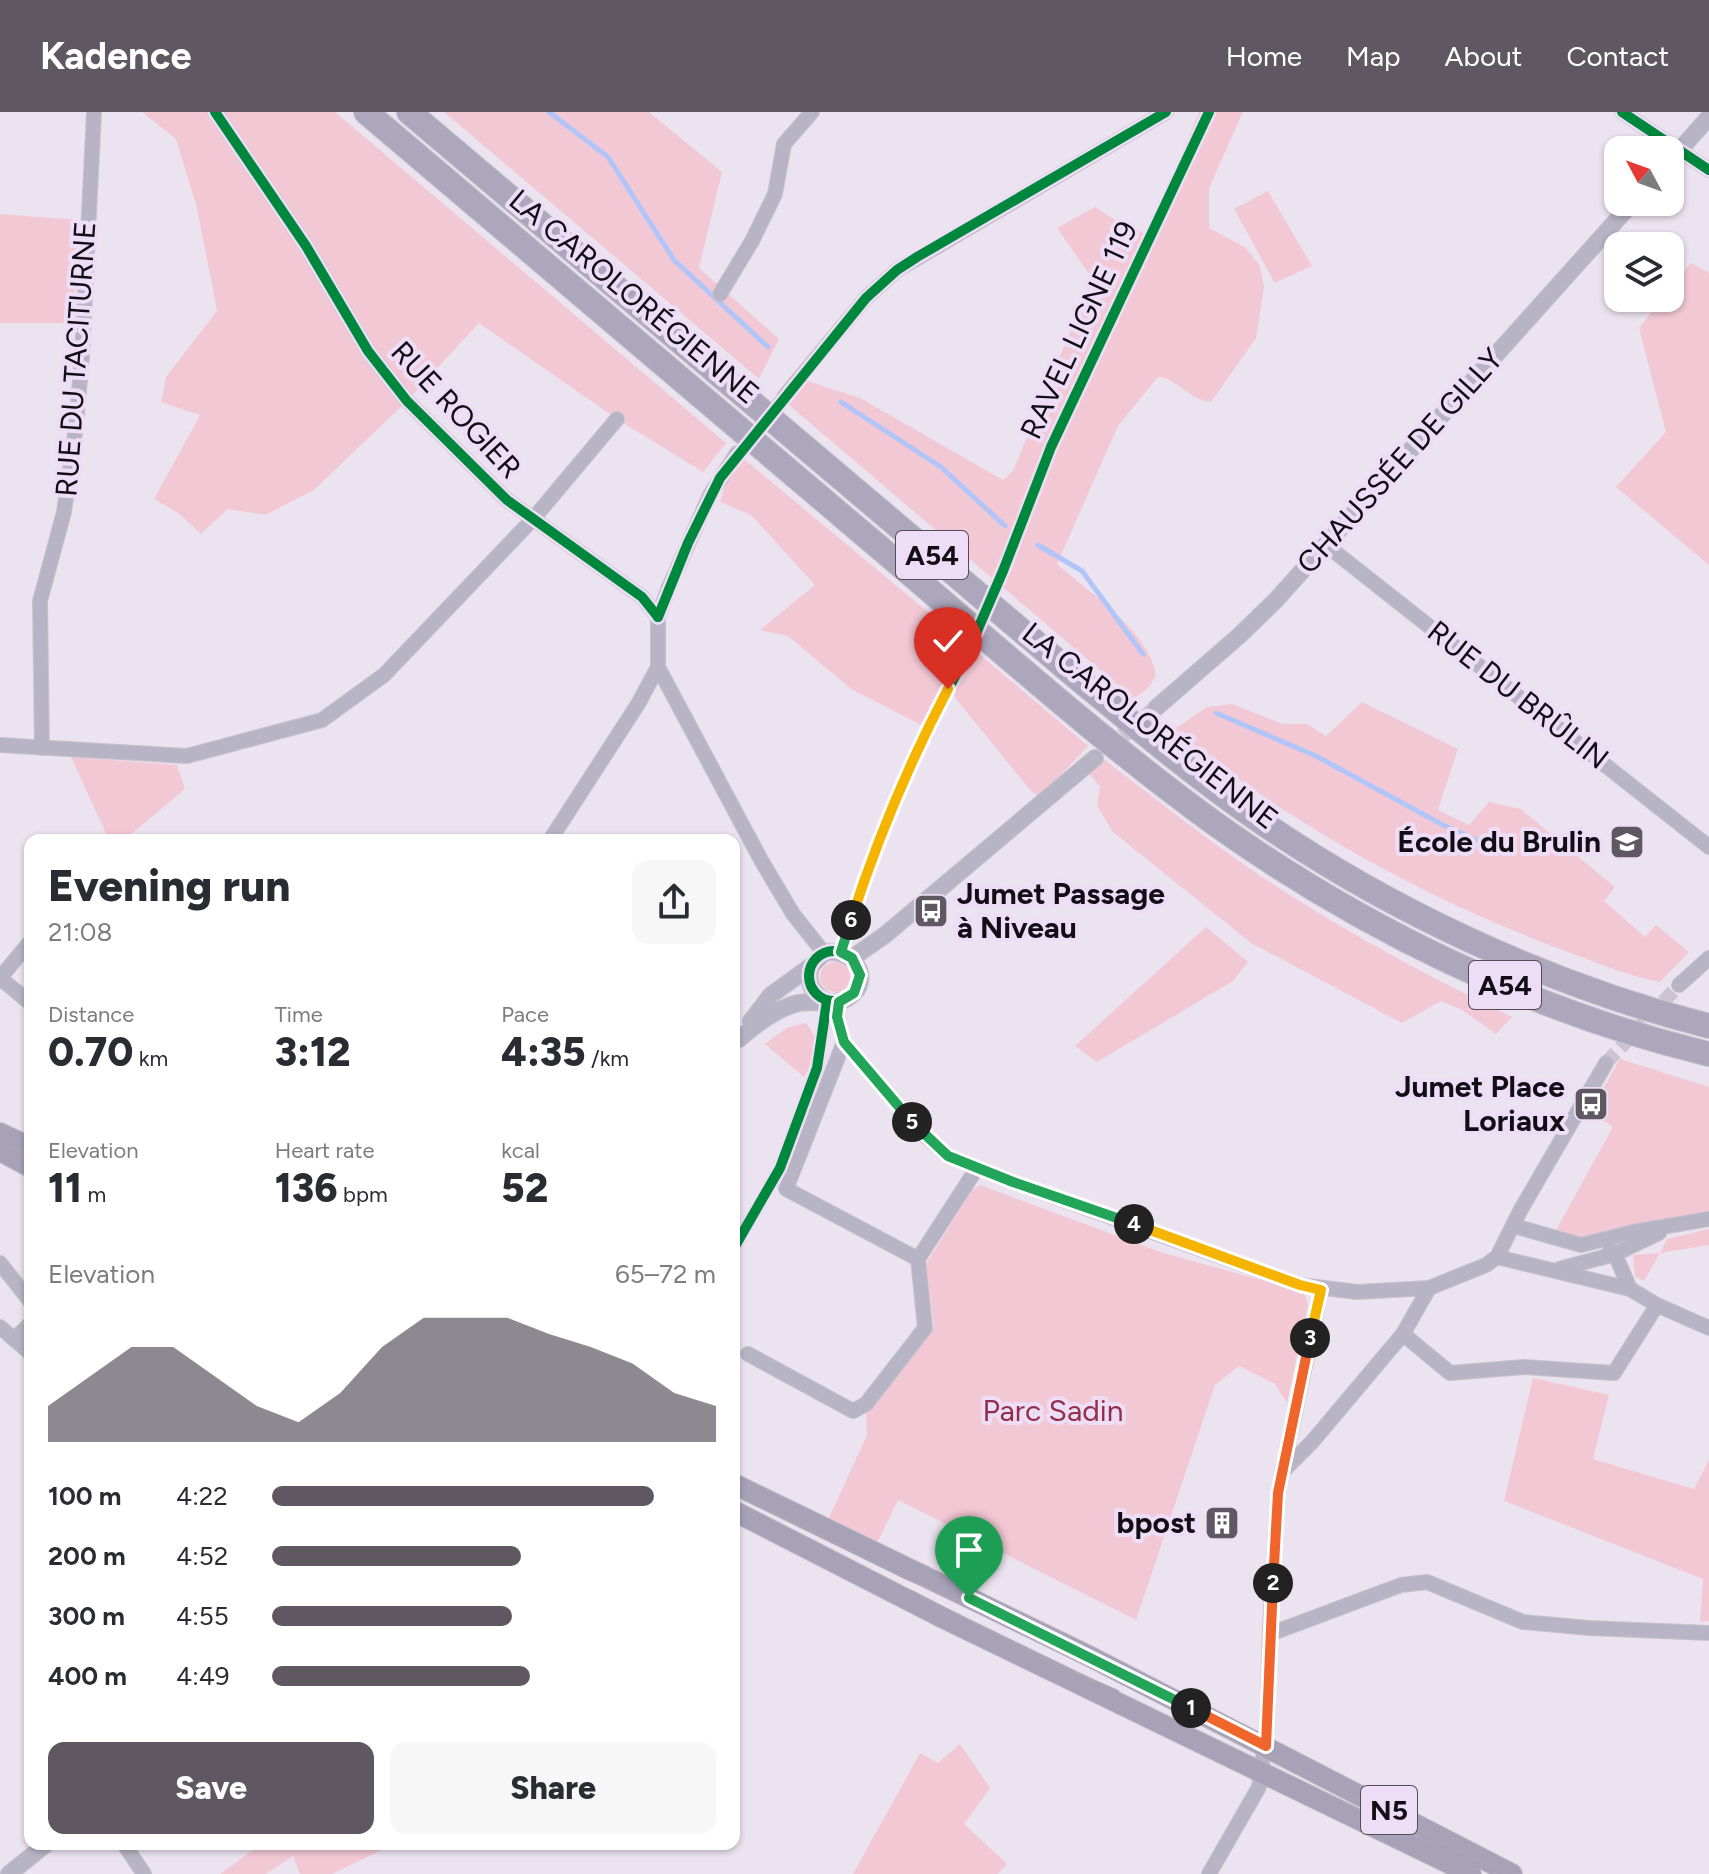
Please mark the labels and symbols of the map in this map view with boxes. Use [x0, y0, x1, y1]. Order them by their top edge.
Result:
north arrow [1604, 136, 1684, 216]
street label: LA CAROLORÉGIENNE [502, 181, 767, 412]
street label: RAVEL LIGNE 119 [1012, 215, 1145, 445]
street label: RUE DU TACITURNE [47, 220, 104, 498]
street label: RUE ROGIER [383, 333, 529, 486]
street label: CHAUSSÉE DE GILLY [1289, 340, 1511, 581]
road number: A54 [896, 531, 968, 579]
pin [914, 607, 982, 689]
street label: RUE DU BRÛLIN [1420, 612, 1616, 777]
street label: LA CAROLORÉGIENNE [1015, 614, 1286, 837]
place label: École du Brulin [1397, 823, 1601, 860]
school or university icon: École du Brulin [1608, 823, 1646, 861]
place label: Jumet Passage à Niveau [957, 875, 1165, 946]
bus stop icon: Jumet Passage à Niveau [912, 892, 950, 930]
pin: 6 [831, 900, 871, 940]
road number: A54 [1469, 961, 1541, 1009]
place label: Jumet Place Loriaux [1395, 1068, 1565, 1139]
bus stop icon: Jumet Place Loriaux [1572, 1085, 1610, 1123]
pin: 5 [892, 1102, 932, 1142]
pin: 4 [1114, 1204, 1154, 1244]
pin: 3 [1290, 1318, 1330, 1358]
park label: Parc Sadin [982, 1392, 1124, 1429]
place label: bpost [1117, 1504, 1196, 1541]
building icon: bpost [1203, 1504, 1241, 1542]
pin [935, 1516, 1003, 1598]
pin: 2 [1253, 1563, 1293, 1603]
pin: 1 [1171, 1688, 1211, 1728]
road number: N5 [1361, 1786, 1417, 1834]

